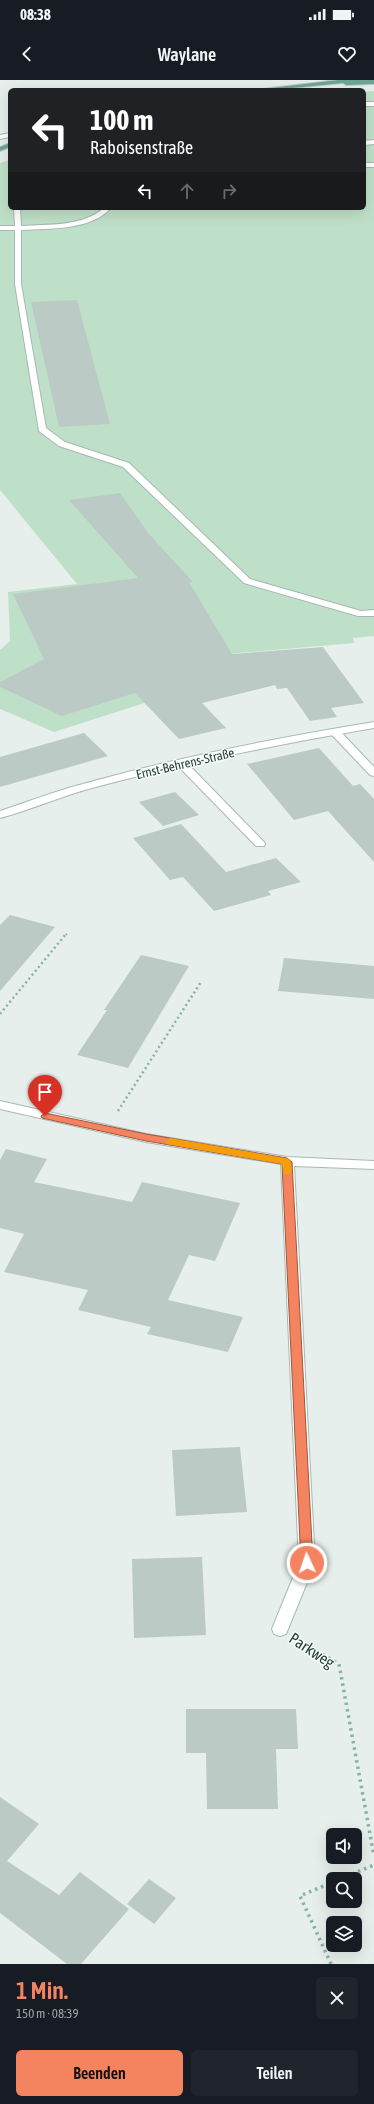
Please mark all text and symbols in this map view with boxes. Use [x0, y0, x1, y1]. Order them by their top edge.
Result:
text: 08:38 [20, 6, 51, 23]
icon: back [16, 43, 38, 65]
icon: heart [336, 43, 358, 65]
text: Waylane [158, 44, 216, 65]
icon: left [24, 104, 76, 156]
text: 100 m [90, 104, 153, 136]
text: Raboisenstraße [90, 137, 193, 158]
icon: left [134, 180, 156, 202]
icon: ahead [176, 180, 198, 202]
icon: right [218, 180, 240, 202]
street label: Ernst-Behrens-Straße [135, 745, 236, 782]
pin [28, 1075, 62, 1116]
icon: arrive [34, 1081, 56, 1103]
position arrow [286, 1542, 328, 1584]
street label: Parkweg [285, 1629, 338, 1672]
map controls [326, 1828, 362, 1952]
button: sound [326, 1828, 362, 1864]
button: search [326, 1872, 362, 1908]
button: layers [326, 1916, 362, 1952]
text: 1 Min. [16, 1977, 68, 2004]
button: close [316, 1977, 358, 2019]
text: 150 m · 08:39 [16, 2006, 79, 2021]
button: Beenden [16, 2050, 183, 2096]
button: Teilen [191, 2050, 358, 2096]

